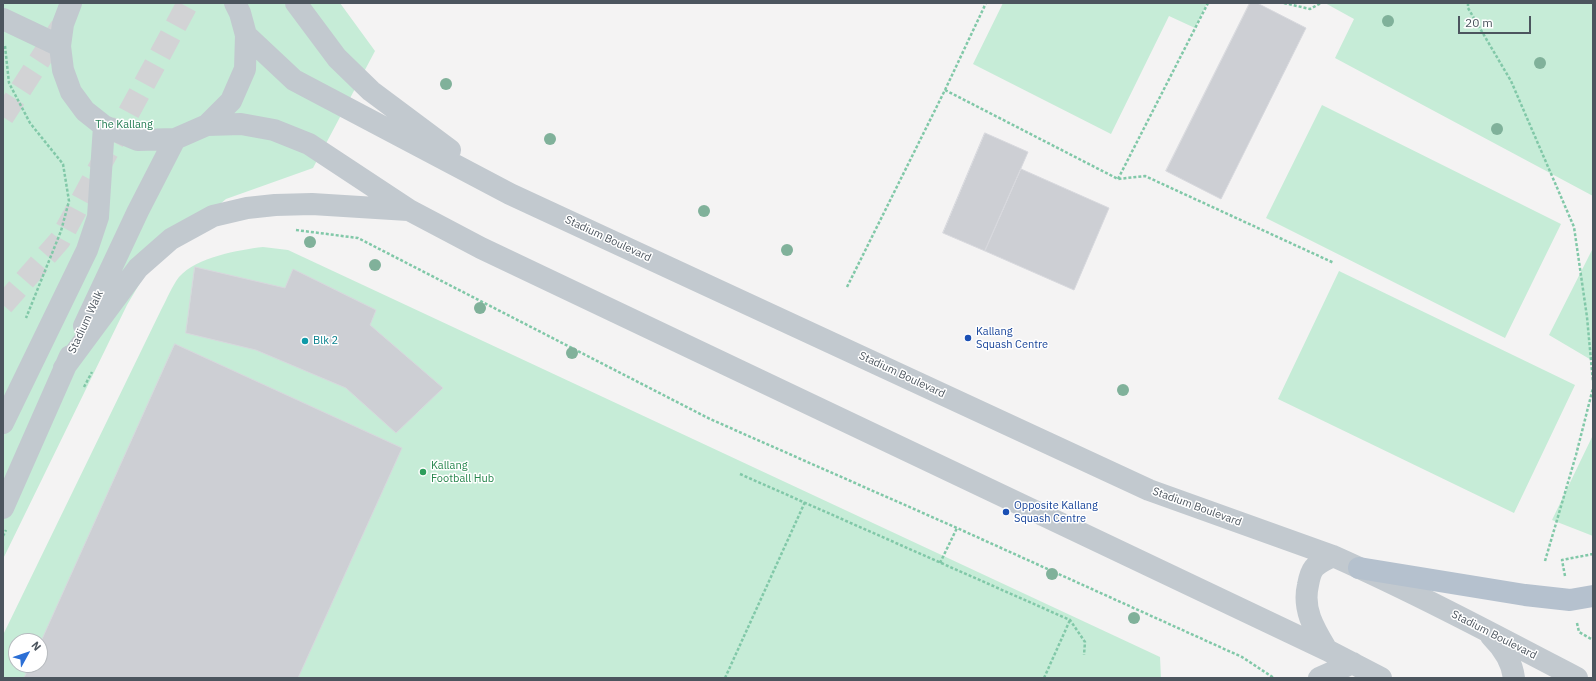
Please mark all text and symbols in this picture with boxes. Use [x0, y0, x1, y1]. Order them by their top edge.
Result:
scale bar [1460, 8, 1533, 34]
text: 20 m [1465, 15, 1493, 30]
park label: The Kallang [95, 118, 153, 132]
street label: Stadium Boulevard [563, 213, 653, 265]
street label: Stadium Walk [66, 288, 106, 356]
place label: Kallang Squash Centre [976, 325, 1048, 351]
marker: Kallang Squash Centre [963, 333, 973, 343]
place label: Blk 2 [313, 334, 338, 348]
marker: Blk 2 [300, 336, 310, 346]
street label: Stadium Boulevard [857, 349, 947, 401]
place label: Kallang Football Hub [431, 459, 494, 485]
marker: Kallang Football Hub [418, 467, 428, 477]
street label: Stadium Boulevard [1151, 485, 1243, 529]
place label: Opposite Kallang Squash Centre [1014, 499, 1098, 525]
marker: Opposite Kallang Squash Centre [1001, 507, 1011, 517]
street label: Stadium Boulevard [1449, 608, 1539, 662]
north arrow [8, 633, 48, 673]
text: N [29, 638, 44, 653]

